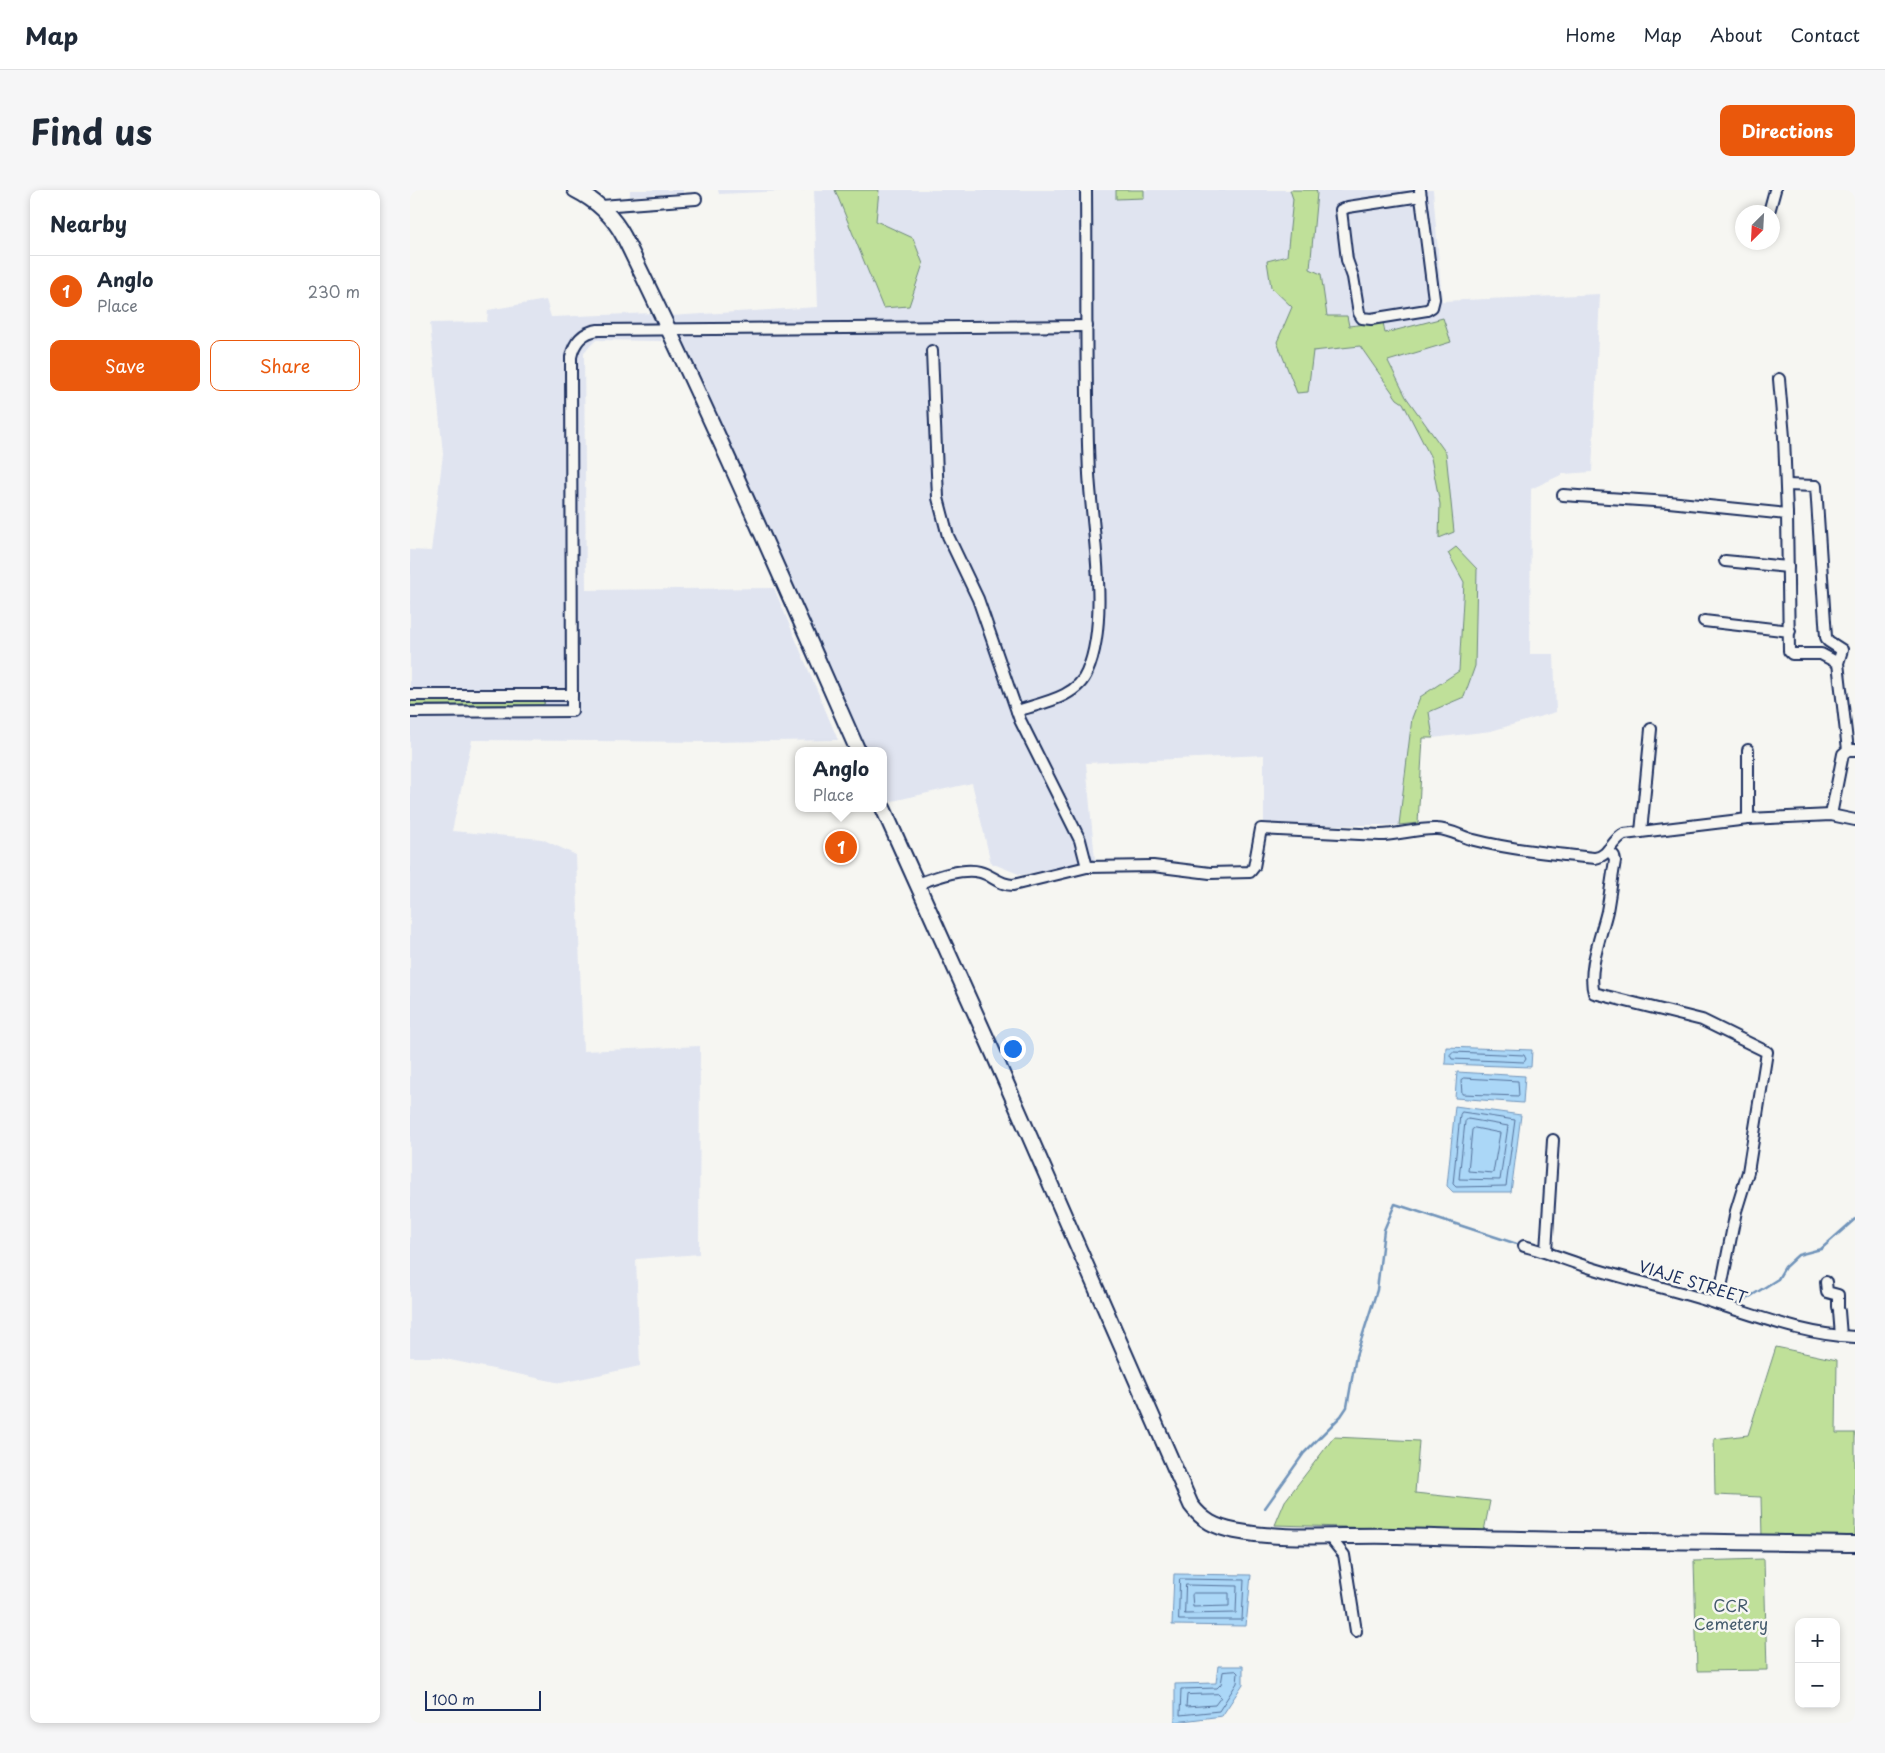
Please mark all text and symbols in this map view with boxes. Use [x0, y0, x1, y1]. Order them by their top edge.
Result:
text: Map [25, 17, 78, 53]
text: Home [1565, 21, 1615, 48]
text: Map [1643, 21, 1682, 48]
text: About [1710, 21, 1762, 48]
text: Contact [1790, 21, 1860, 48]
text: Find us [30, 104, 152, 157]
button: Directions [1720, 105, 1855, 156]
north arrow [1735, 205, 1780, 250]
text: Nearby [50, 207, 127, 239]
text: Anglo [97, 265, 153, 293]
text: 1 [62, 279, 70, 303]
text: 230 m [308, 279, 360, 303]
text: Place [97, 293, 138, 317]
button: Save [50, 340, 200, 391]
button: Share [210, 340, 360, 391]
popup [795, 747, 887, 812]
text: Anglo [813, 754, 869, 782]
text: Place [813, 782, 854, 806]
pin: 1 [825, 828, 857, 866]
your location [1000, 1036, 1026, 1062]
street label: VIAJE STREET [1636, 1253, 1751, 1309]
park label: CCR Cemetery [1694, 1593, 1768, 1635]
map controls [1795, 1618, 1840, 1708]
button: + [1795, 1618, 1840, 1663]
button: − [1795, 1663, 1840, 1708]
scale bar [425, 1688, 541, 1711]
text: 100 m [432, 1689, 475, 1710]

